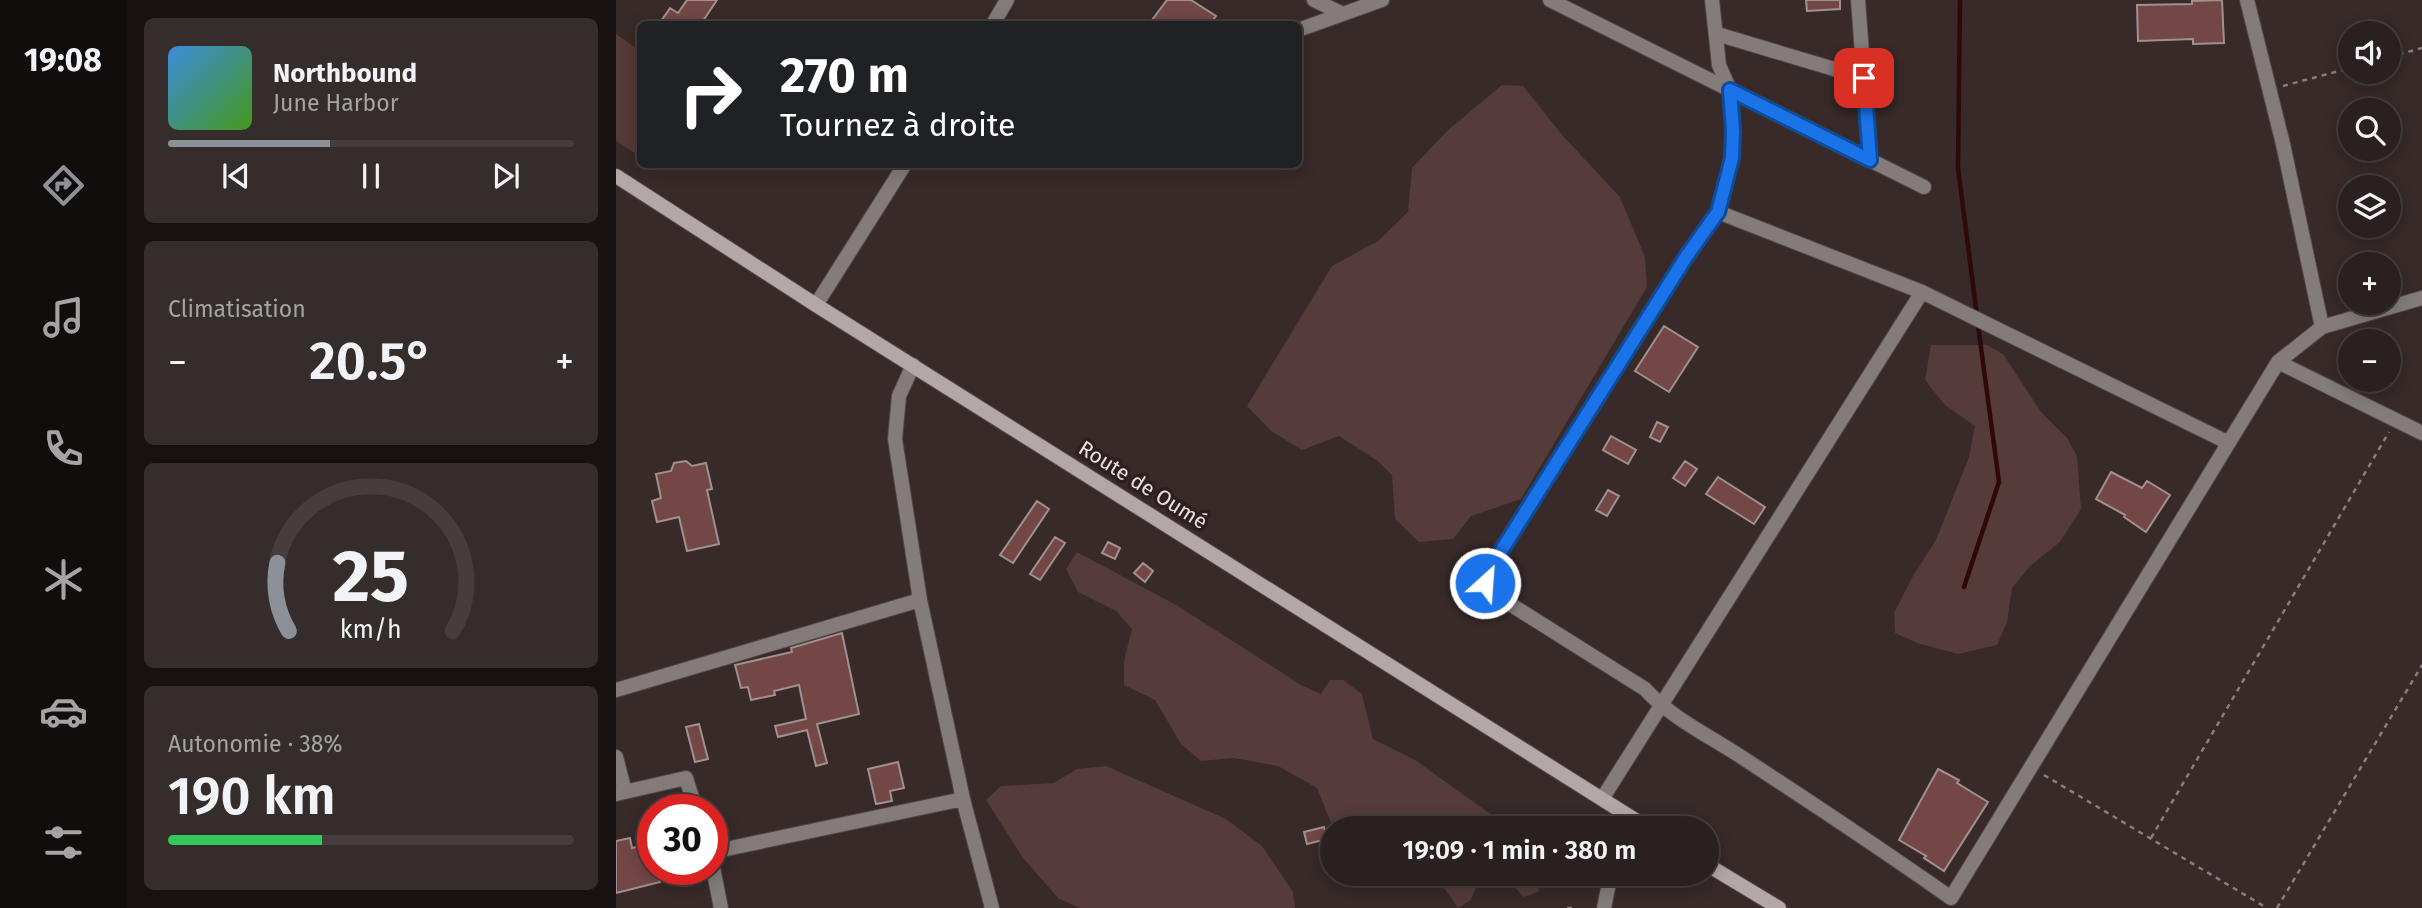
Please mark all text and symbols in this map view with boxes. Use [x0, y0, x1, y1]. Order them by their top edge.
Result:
map controls [2338, 21, 2401, 392]
button: sound [2338, 21, 2401, 84]
text: 19:08 [24, 41, 102, 79]
text: 270 m [780, 46, 909, 105]
pin [1834, 48, 1894, 108]
icon: right [665, 49, 756, 140]
text: Northbound [273, 58, 417, 89]
icon: arrive [1845, 59, 1883, 97]
text: June Harbor [273, 89, 399, 117]
button: search [2338, 98, 2401, 161]
text: Tournez à droite [780, 106, 1016, 144]
icon: previous [217, 157, 255, 195]
icon: pause [352, 157, 390, 195]
icon: next [487, 157, 525, 195]
icon: directions [39, 161, 88, 210]
button: layers [2338, 175, 2401, 238]
button: + [2338, 252, 2401, 315]
icon: music [39, 293, 88, 342]
text: Climatisation [168, 295, 306, 323]
button: − [2338, 329, 2401, 392]
text: 20.5° [309, 330, 433, 393]
text: − [168, 339, 187, 385]
text: + [555, 339, 574, 385]
icon: phone [39, 424, 88, 473]
street label: Route de Oumé [1074, 435, 1212, 535]
text: 25 [333, 534, 409, 621]
position arrow [1448, 546, 1522, 620]
icon: climate [39, 555, 88, 604]
text: km/h [340, 615, 402, 645]
icon: car [39, 687, 88, 736]
text: Autonomie · 38% [168, 730, 342, 758]
text: 190 km [168, 765, 336, 828]
speed limit sign: 30 [637, 794, 728, 885]
icon: filters [39, 818, 88, 867]
text: 19:09 · 1 min · 380 m [1403, 835, 1636, 866]

